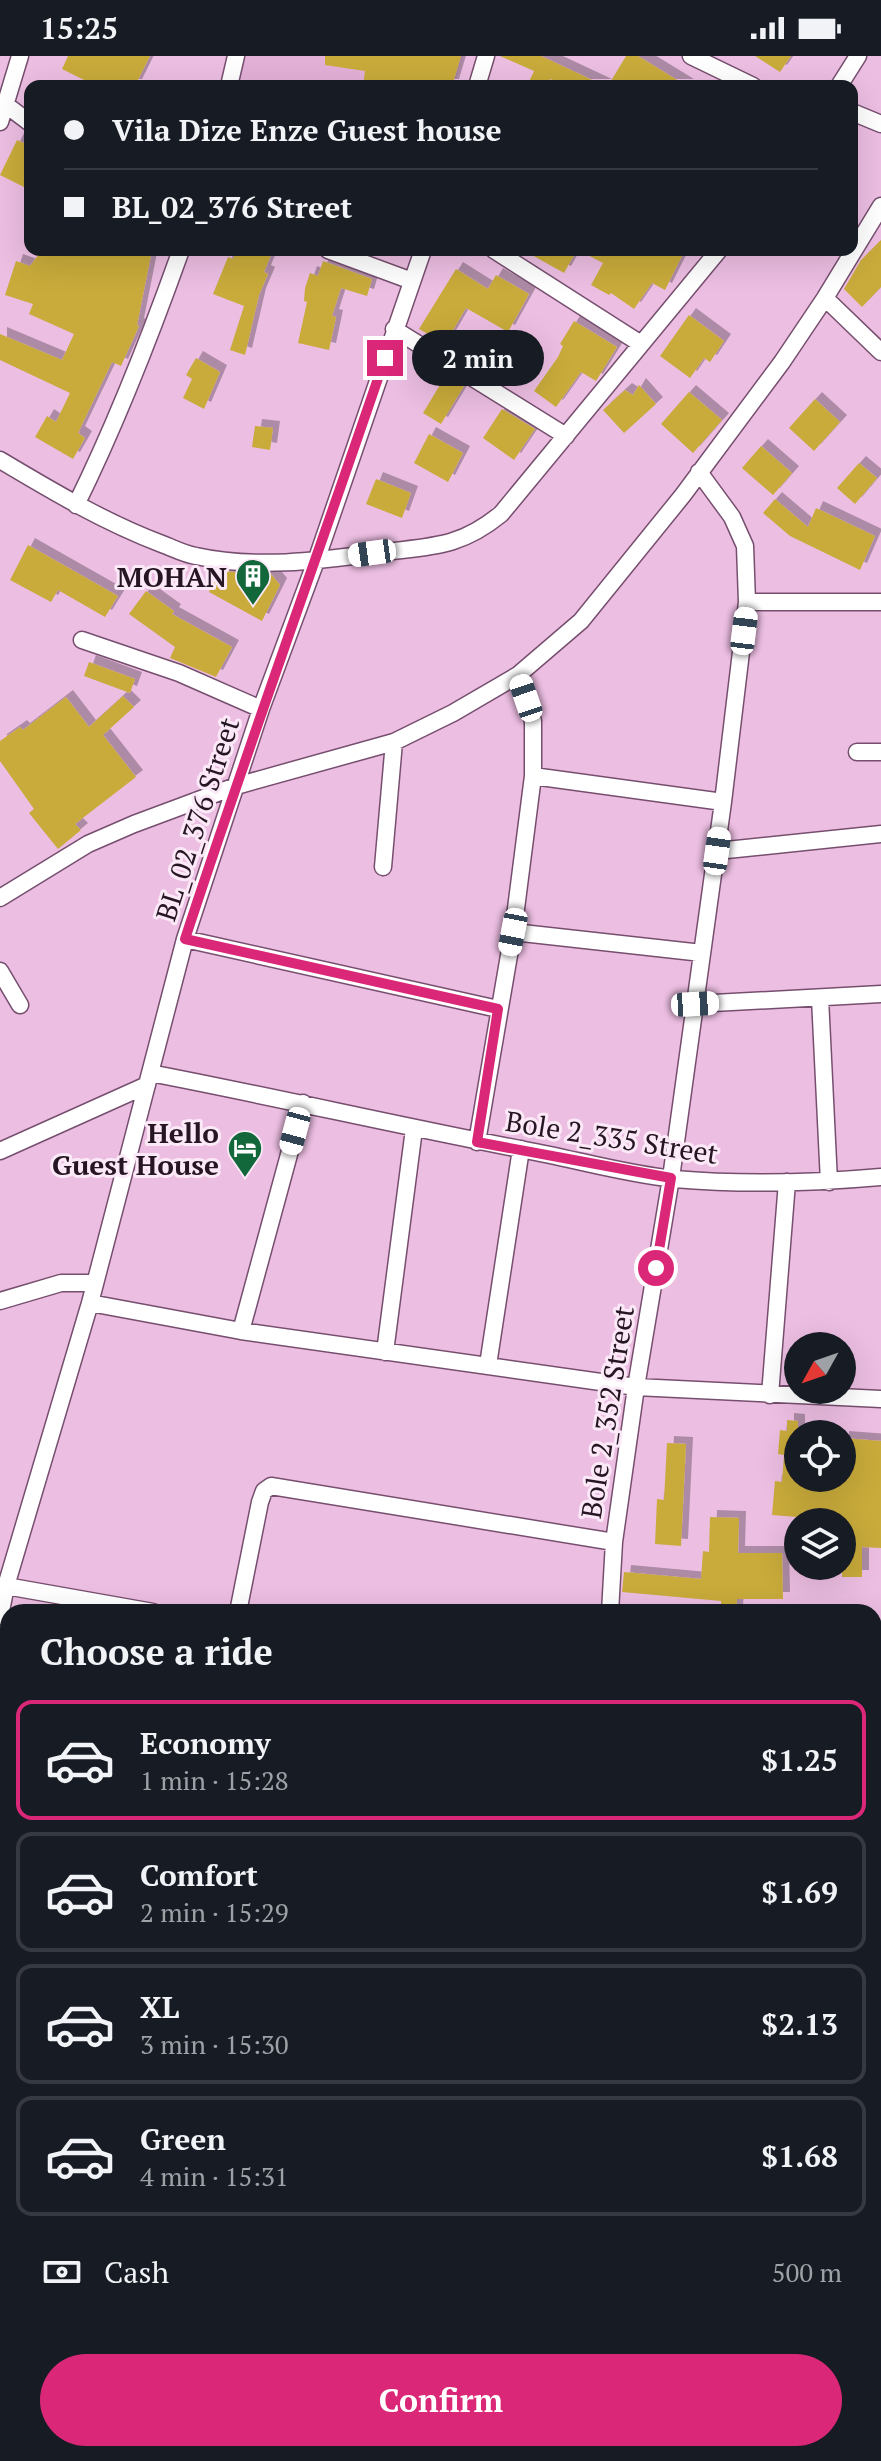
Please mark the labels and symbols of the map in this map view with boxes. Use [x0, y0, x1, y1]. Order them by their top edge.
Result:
callout: 2 min [413, 330, 545, 386]
route end [367, 340, 403, 376]
car [347, 538, 397, 568]
building icon: MOHAN [234, 557, 272, 607]
place label: MOHAN [117, 558, 227, 595]
car [729, 606, 759, 656]
car [507, 671, 545, 725]
street label: BL_02_376 Street [147, 712, 247, 925]
car [702, 826, 732, 876]
car [497, 906, 529, 958]
car [670, 991, 720, 1017]
street label: Bole 2_335 Street [503, 1102, 722, 1172]
car [277, 1105, 313, 1157]
place label: Hello Guest House [52, 1114, 219, 1183]
hotel icon: Hello Guest House [226, 1129, 264, 1179]
route start [638, 1250, 674, 1286]
street label: Bole 2_352 Street [572, 1302, 642, 1521]
north arrow [784, 1332, 856, 1404]

